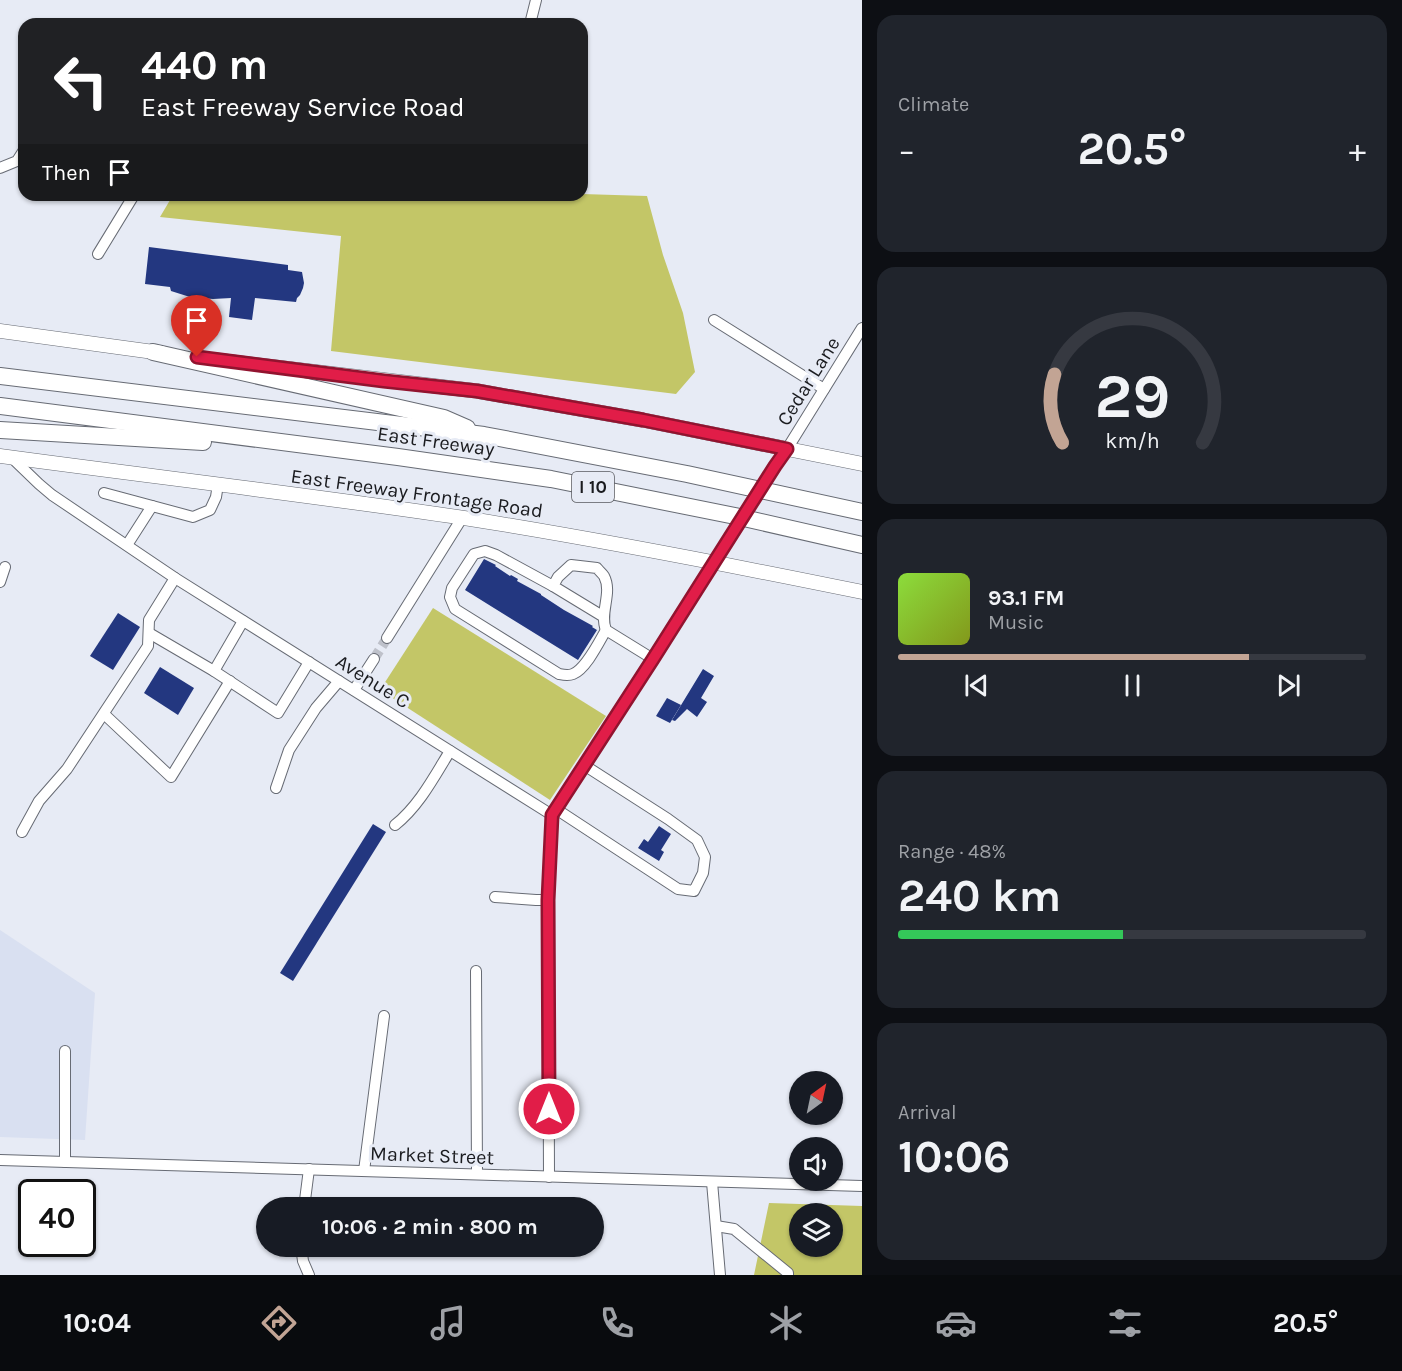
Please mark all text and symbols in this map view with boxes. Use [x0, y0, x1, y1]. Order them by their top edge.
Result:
text: 440 m [141, 40, 268, 90]
icon: left [42, 42, 120, 120]
text: East Freeway Service Road [141, 91, 465, 123]
text: Climate [898, 93, 969, 116]
text: 20.5° [1077, 123, 1187, 175]
text: − [898, 131, 915, 169]
text: + [1349, 131, 1366, 169]
icon: arrive [103, 156, 136, 189]
text: Then [42, 160, 91, 186]
pin [171, 295, 222, 357]
icon: arrive [180, 304, 213, 337]
street label: Cedar Lane [772, 333, 845, 430]
text: 29 [1094, 360, 1170, 433]
street label: East Freeway [376, 422, 496, 461]
text: km/h [1105, 428, 1159, 453]
street label: East Freeway Frontage Road [289, 464, 545, 523]
road number: I 10 [572, 472, 614, 502]
text: 93.1 FM [988, 585, 1065, 611]
text: Music [988, 611, 1044, 634]
street label: Avenue C [332, 650, 414, 713]
icon: previous [960, 669, 993, 702]
icon: pause [1116, 669, 1149, 702]
icon: next [1272, 669, 1305, 702]
text: Range · 48% [898, 840, 1006, 863]
text: 240 km [898, 870, 1061, 922]
north arrow [789, 1071, 843, 1125]
map controls [789, 1071, 843, 1257]
position arrow [517, 1077, 581, 1141]
text: Arrival [898, 1101, 957, 1124]
text: 10:06 [898, 1131, 1010, 1183]
button: sound [789, 1137, 843, 1191]
street label: Market Street [370, 1142, 495, 1169]
speed limit sign: 40 [18, 1179, 96, 1257]
button: layers [789, 1203, 843, 1257]
text: 10:06 · 2 min · 800 m [322, 1214, 538, 1240]
icon: directions [258, 1302, 300, 1344]
icon: music [427, 1302, 469, 1344]
icon: phone [596, 1302, 638, 1344]
icon: climate [765, 1302, 807, 1344]
icon: car [935, 1302, 977, 1344]
icon: filters [1104, 1302, 1146, 1344]
text: 10:04 [64, 1307, 131, 1339]
text: 20.5° [1273, 1307, 1338, 1339]

